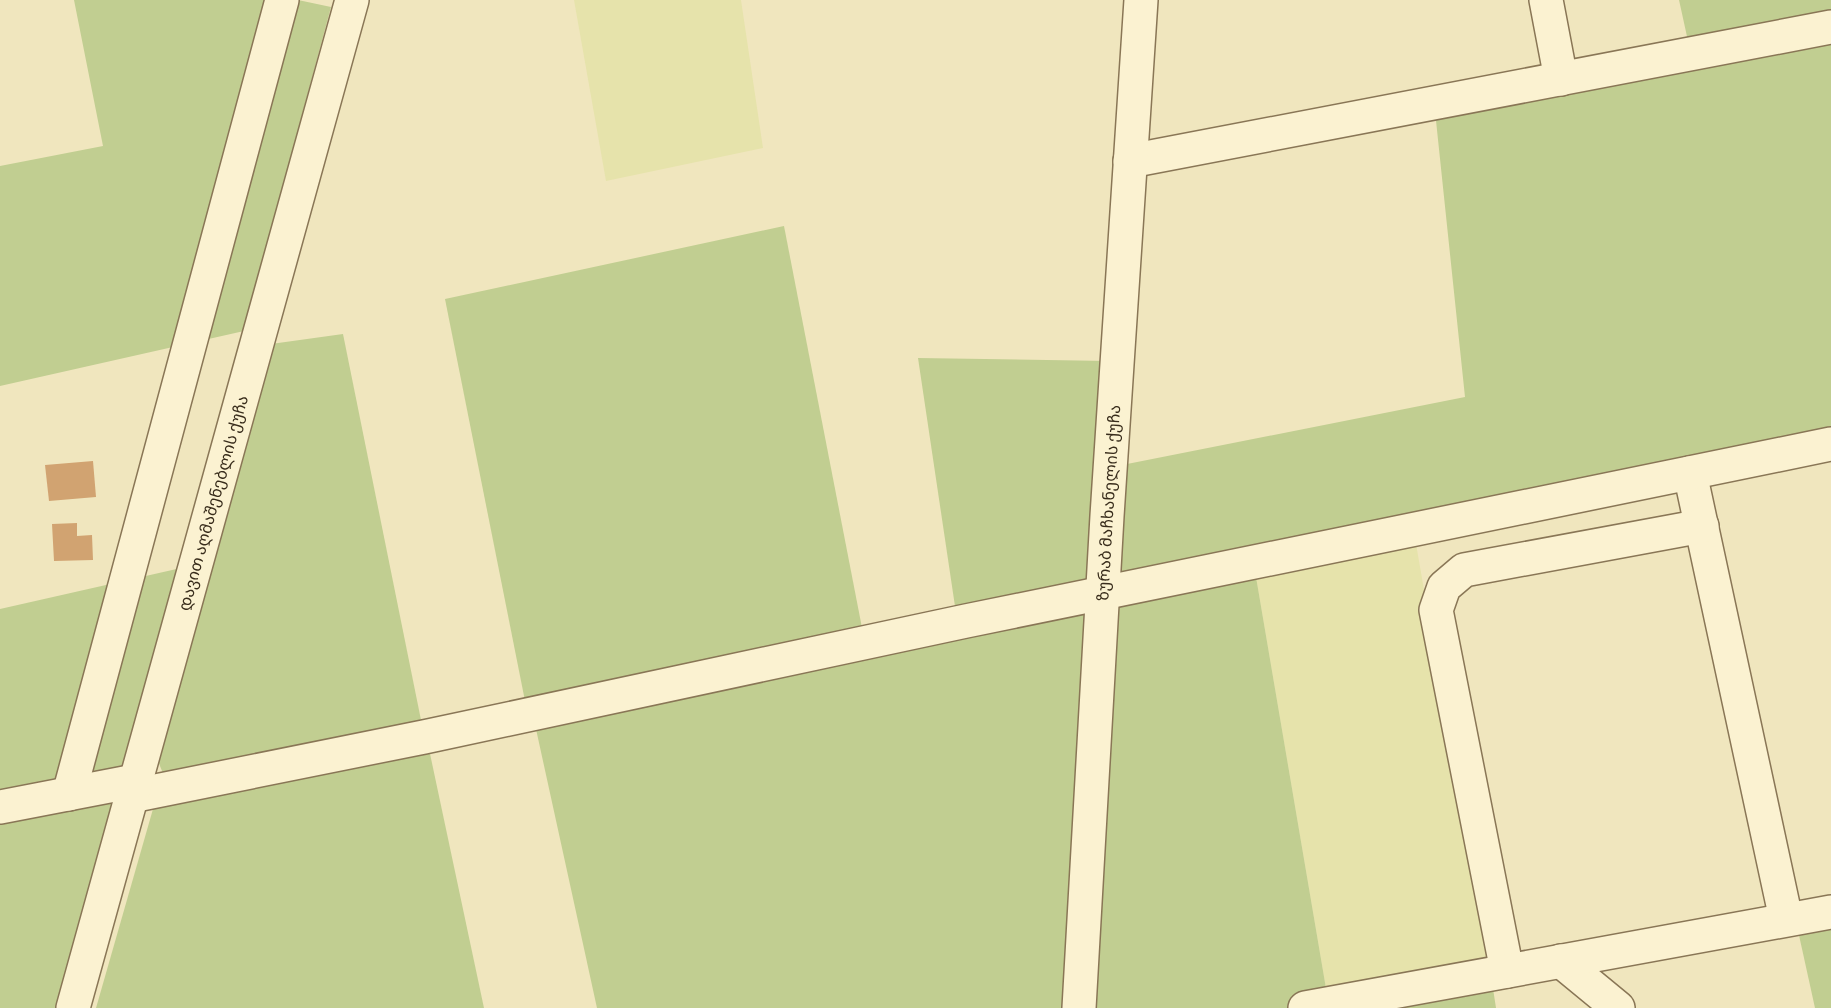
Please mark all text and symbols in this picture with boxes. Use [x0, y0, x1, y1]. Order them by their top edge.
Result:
street label: დავით აღმაშენებლის ქუჩა [174, 393, 252, 613]
street label: ზურაბ მაჩხანელის ქუჩა [1093, 404, 1124, 601]

